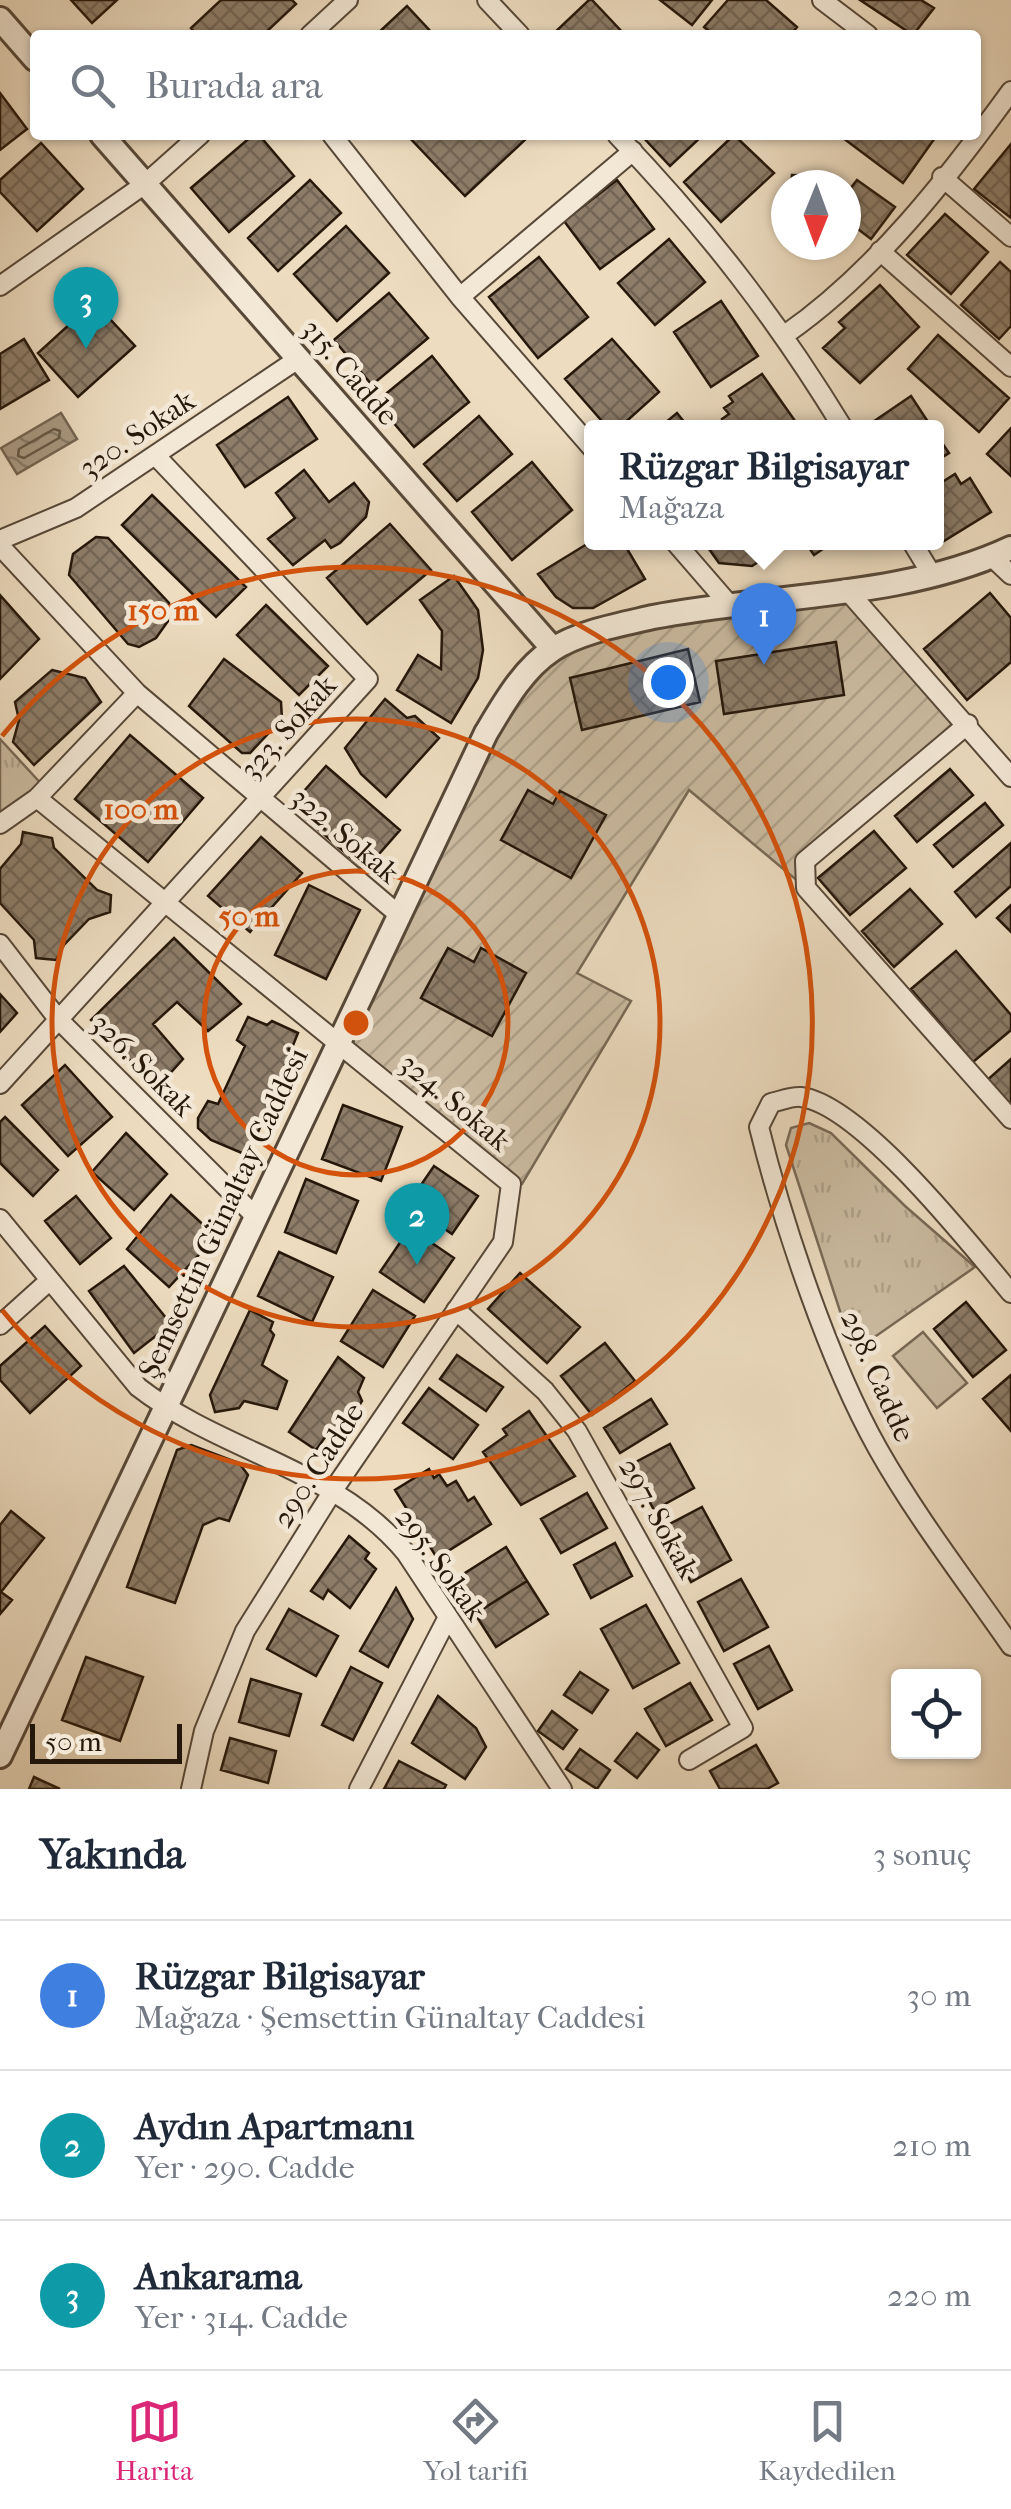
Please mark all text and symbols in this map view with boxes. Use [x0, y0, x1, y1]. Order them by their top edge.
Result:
search box [30, 30, 981, 140]
icon: search [65, 58, 120, 113]
text: Burada ara [145, 63, 323, 108]
north arrow [771, 170, 861, 260]
pin: 3 [54, 266, 118, 349]
street label: 315. Cadde [294, 312, 405, 433]
street label: 320. Sokak [73, 383, 202, 486]
popup [584, 420, 944, 550]
text: Rüzgar Bilgisayar [619, 444, 909, 489]
text: Mağaza [619, 489, 724, 526]
pin: 1 [732, 582, 796, 665]
text: 150 m [127, 593, 200, 628]
your location [643, 657, 694, 708]
street label: 323. Sokak [233, 668, 344, 786]
street label: 322. Sokak [283, 780, 406, 891]
text: 100 m [103, 792, 180, 827]
text: 50 m [219, 899, 280, 934]
centre of rings [338, 1005, 374, 1041]
street label: 326. Sokak [84, 1007, 202, 1125]
street label: Şemsettin Günaltay Caddesi [131, 1042, 316, 1384]
street label: 324. Sokak [392, 1046, 518, 1159]
pin: 2 [384, 1182, 450, 1265]
street label: 298. Cadde [833, 1305, 922, 1447]
street label: 290. Cadde [265, 1396, 372, 1534]
street label: 297. Sokak [611, 1452, 706, 1585]
street label: 295. Sokak [388, 1501, 494, 1628]
map controls [891, 1669, 981, 1759]
button: locate [891, 1669, 981, 1759]
scale bar [30, 1719, 182, 1764]
text: 50 m [45, 1725, 102, 1758]
text: Yakında [40, 1830, 185, 1879]
text: 3 sonuç [873, 1836, 971, 1873]
text: Rüzgar Bilgisayar [135, 1954, 425, 1999]
text: 1 [67, 1977, 78, 2014]
text: 30 m [907, 1977, 971, 2014]
text: Mağaza · Şemsettin Günaltay Caddesi [135, 1999, 645, 2036]
text: Aydın Apartmanı [135, 2104, 414, 2149]
text: 2 [64, 2127, 81, 2164]
text: 210 m [892, 2127, 971, 2164]
text: Yer · 290. Cadde [135, 2149, 354, 2186]
text: Ankarama [135, 2254, 302, 2299]
text: 3 [66, 2277, 79, 2314]
text: 220 m [887, 2277, 971, 2314]
text: Yer · 314. Cadde [135, 2299, 348, 2336]
tab: Harita [115, 2394, 193, 2487]
tab: Yol tarifi [423, 2394, 528, 2487]
tab: Kaydedilen [759, 2394, 896, 2487]

